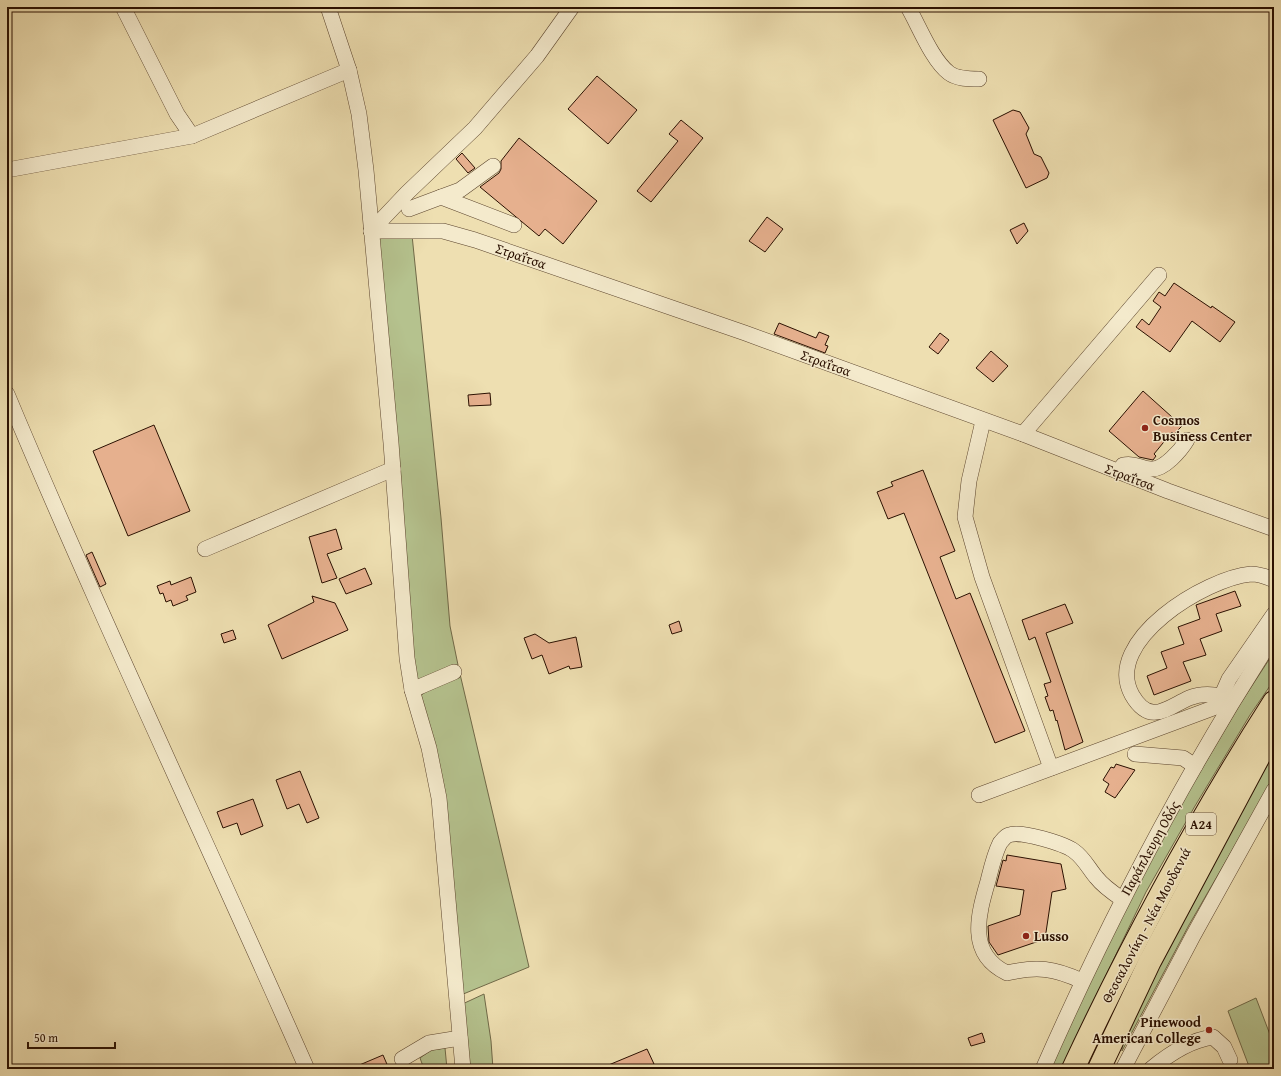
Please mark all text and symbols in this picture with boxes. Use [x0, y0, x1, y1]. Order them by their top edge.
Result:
street label: Στραΐτσα [493, 238, 549, 274]
street label: Στραΐτσα [798, 345, 854, 381]
place label: Cosmos Business Center [1153, 410, 1253, 446]
marker: Cosmos Business Center [1140, 423, 1150, 433]
street label: Στραΐτσα [1102, 458, 1158, 496]
street label: Παράπλευρη Οδός [1116, 797, 1184, 899]
road number: Α24 [1186, 813, 1216, 835]
street label: Θεσσαλονίκη - Νέα Μουδανιά [1096, 843, 1196, 1006]
place label: Lusso [1034, 926, 1069, 946]
marker: Lusso [1021, 931, 1031, 941]
place label: Pinewood American College [1092, 1012, 1201, 1048]
scale bar [28, 1024, 115, 1050]
marker: Pinewood American College [1204, 1025, 1214, 1035]
text: 50 m [34, 1029, 58, 1046]

